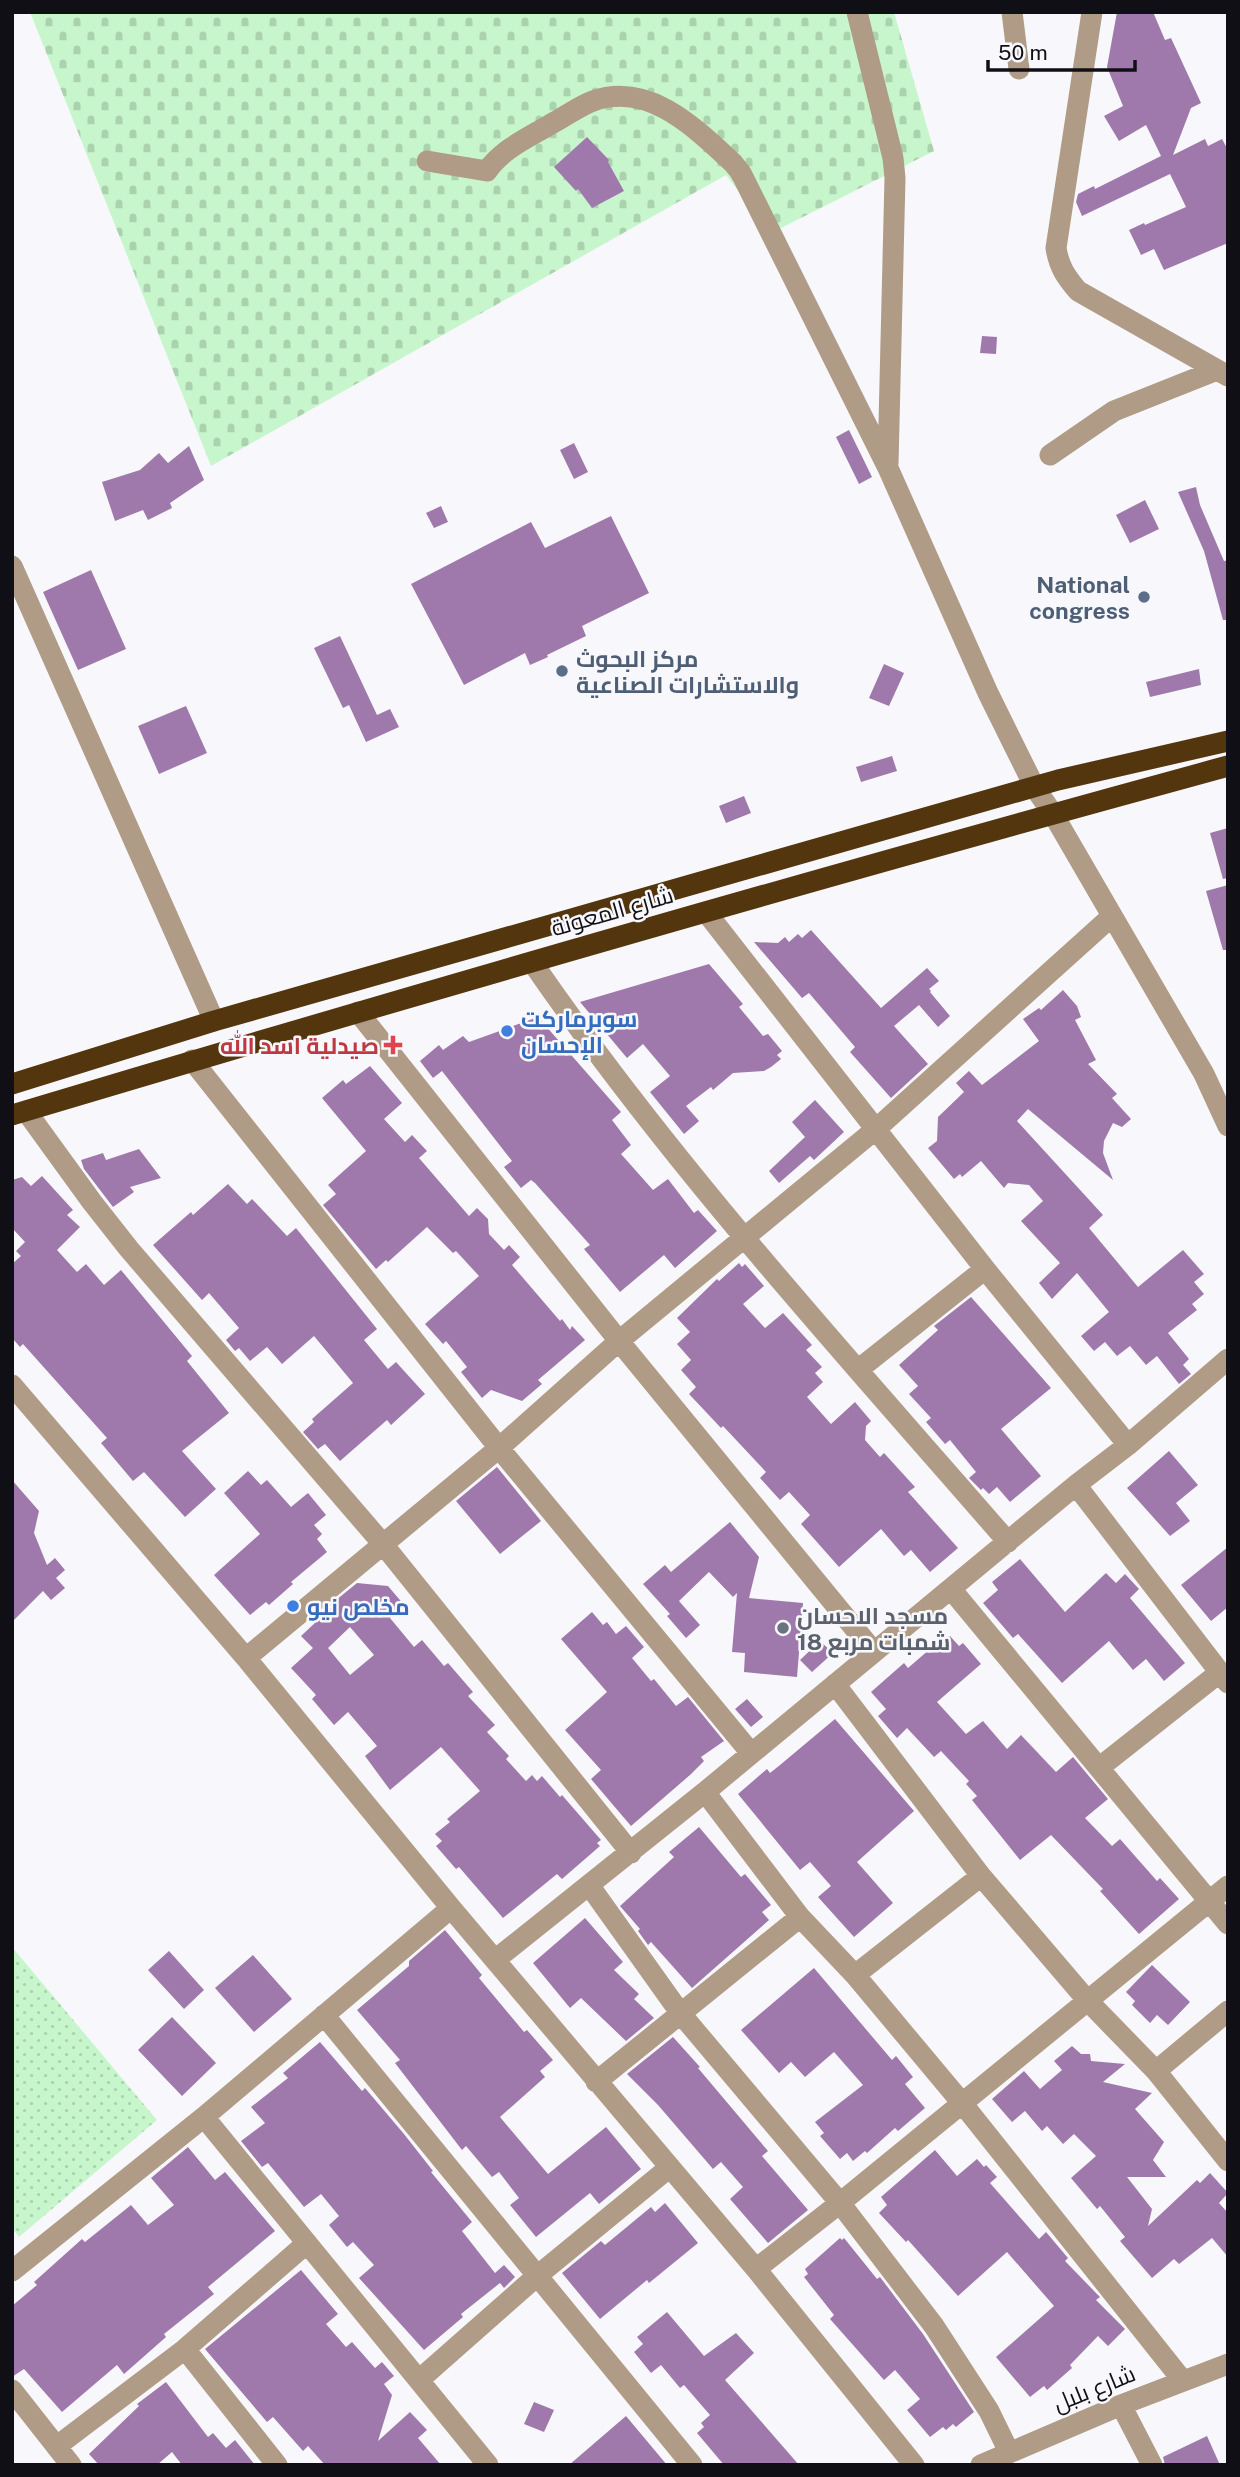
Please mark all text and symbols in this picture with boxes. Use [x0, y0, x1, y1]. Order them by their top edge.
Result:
scale bar [988, 28, 1135, 72]
text: 50 m [998, 40, 1048, 65]
place label: National congress [1029, 571, 1130, 624]
marker: National congress [1136, 589, 1152, 605]
place label: مركز البحوث والاستشارات الصناعية [576, 645, 799, 699]
marker: مركز البحوث والاستشارات الصناعية [554, 663, 570, 679]
street label: شارع المعونة [548, 881, 677, 944]
place label: سوبرماركت الإحسان [521, 1005, 638, 1060]
marker: سوبرماركت الإحسان [499, 1023, 515, 1039]
place label: صيدلية اسد الله [220, 1030, 379, 1059]
marker: صيدلية اسد الله [385, 1037, 401, 1053]
place label: مخلص نيو [307, 1593, 410, 1621]
marker: مخلص نيو [285, 1598, 301, 1614]
place label: مسجد الاحسان شمبات مربع 18 [797, 1602, 950, 1658]
marker: مسجد الاحسان شمبات مربع 18 [775, 1620, 791, 1636]
street label: شارع بلبل [1049, 2359, 1140, 2419]

